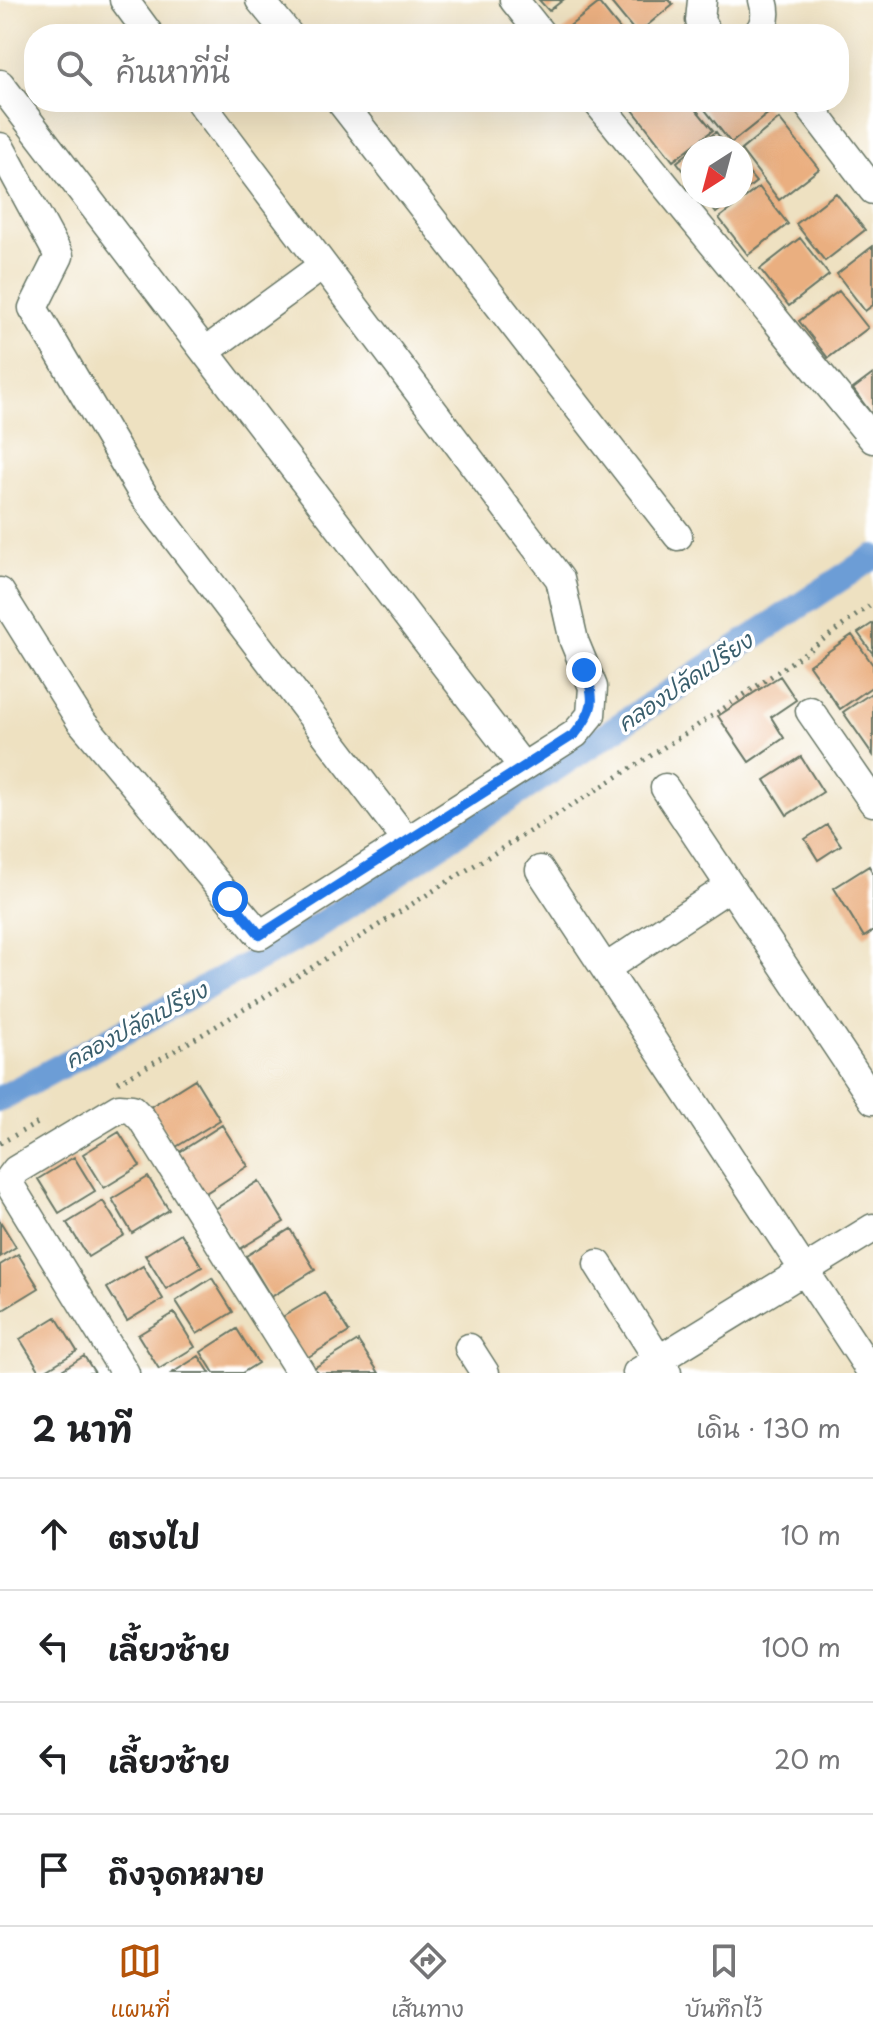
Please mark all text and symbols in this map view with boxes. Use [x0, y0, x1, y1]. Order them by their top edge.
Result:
search box [24, 24, 849, 112]
icon: search [52, 46, 96, 90]
text: ค้นหาที่นี่ [116, 48, 230, 93]
north arrow [681, 136, 753, 208]
water label: คลองปลัดเปรียง [610, 622, 760, 738]
route end [566, 652, 602, 688]
route start [212, 881, 248, 917]
water label: คลองปลัดเปรียง [58, 971, 214, 1075]
text: 2 นาที [32, 1402, 132, 1454]
text: เดิน · 130 m [696, 1408, 841, 1447]
icon: ahead [32, 1512, 76, 1556]
text: ตรงไป [108, 1514, 200, 1559]
text: 10 m [780, 1515, 841, 1554]
icon: left [32, 1624, 76, 1668]
text: เลี้ยวซ้าย [108, 1626, 230, 1671]
text: 100 m [761, 1627, 841, 1666]
icon: left [32, 1736, 76, 1780]
text: เลี้ยวซ้าย [108, 1738, 230, 1783]
text: 20 m [774, 1739, 841, 1778]
icon: arrive [32, 1848, 76, 1892]
text: ถึงจุดหมาย [108, 1850, 265, 1895]
tab: แผนที่ [111, 1939, 170, 2025]
tab: เส้นทาง [391, 1939, 464, 2025]
tab: บันทึกไว้ [685, 1939, 762, 2025]

